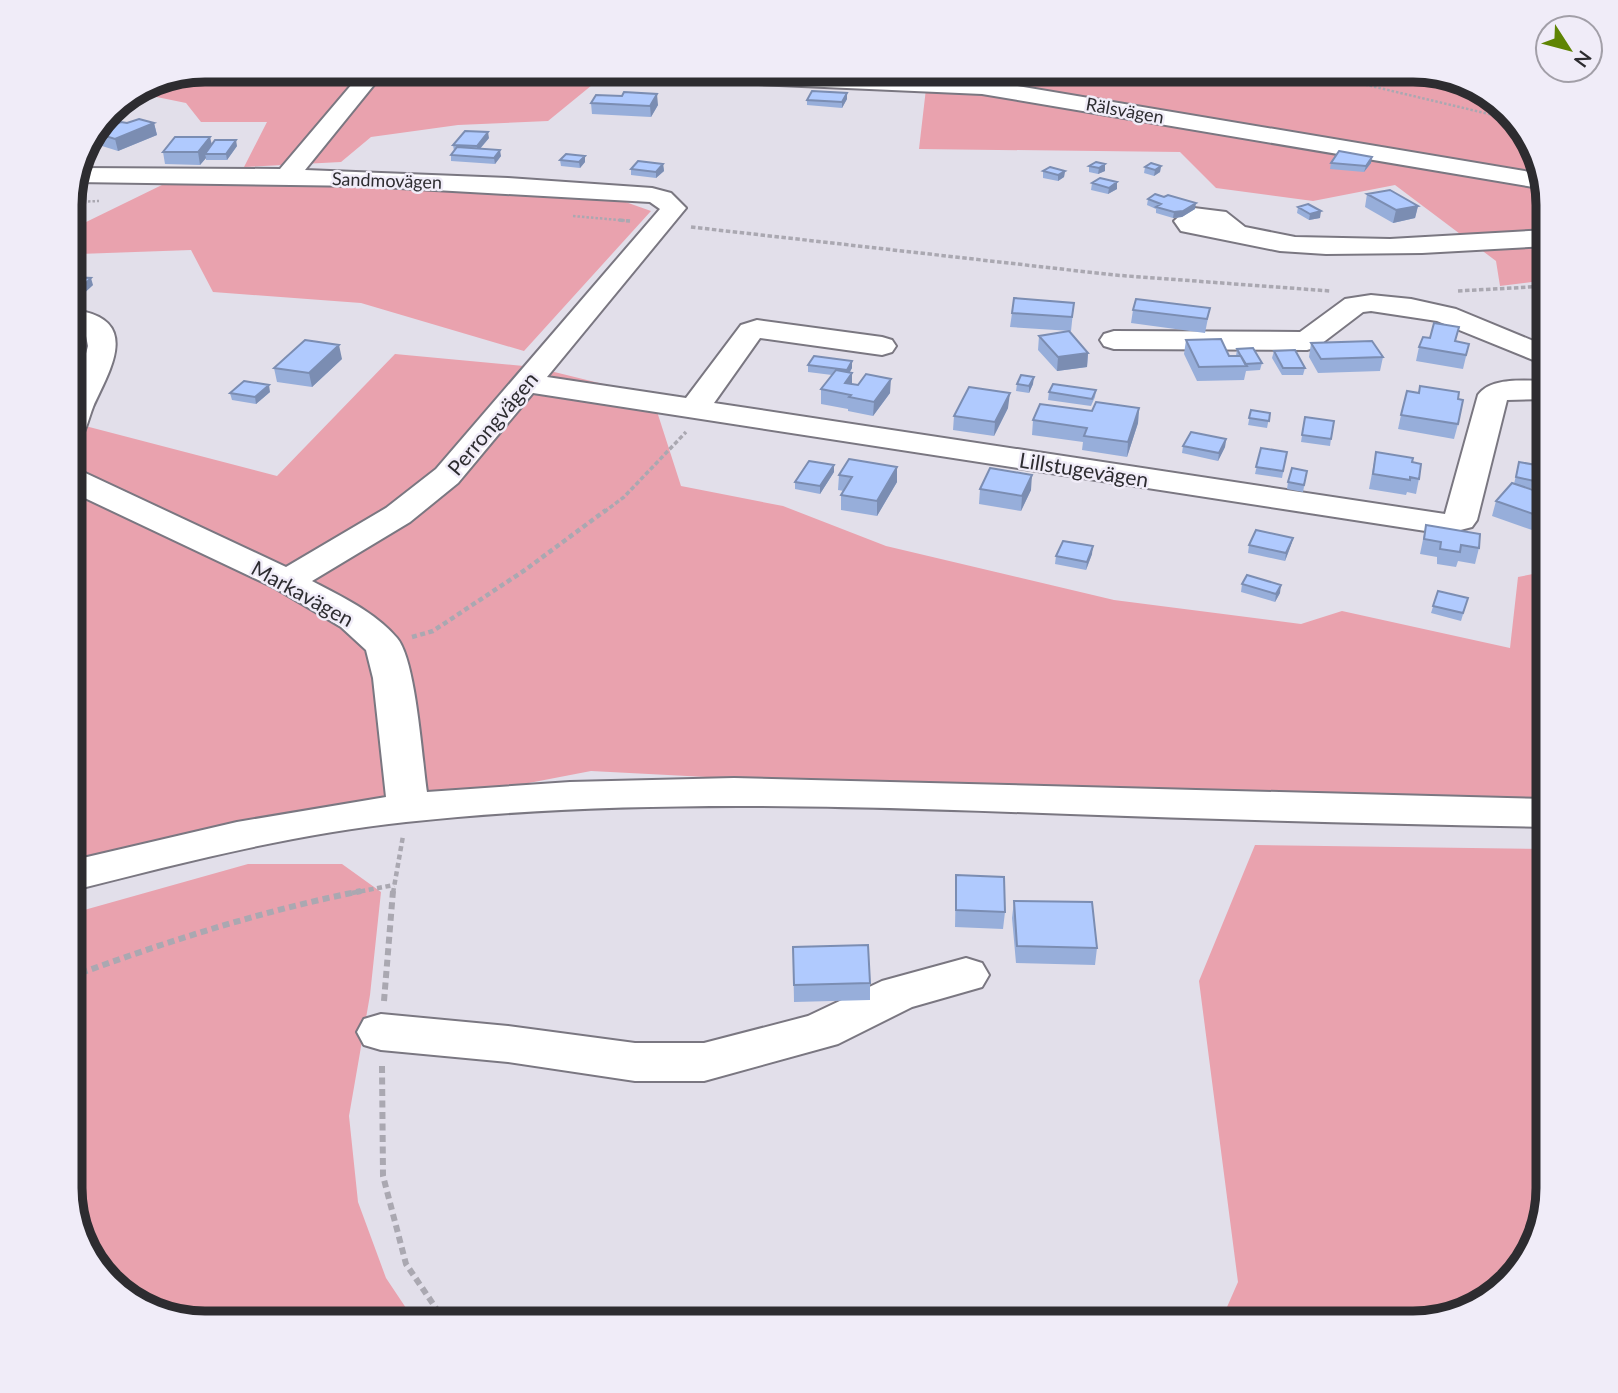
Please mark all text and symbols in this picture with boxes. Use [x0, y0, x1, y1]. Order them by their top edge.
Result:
north arrow [1534, 14, 1604, 84]
text: N [1570, 47, 1597, 72]
street label: Rälsvägen [1084, 92, 1166, 128]
street label: Sandmovägen [332, 167, 442, 193]
street label: Perrongvägen [442, 366, 542, 480]
street label: Lillstugevägen [1018, 446, 1150, 492]
street label: Markavägen [248, 555, 358, 631]

